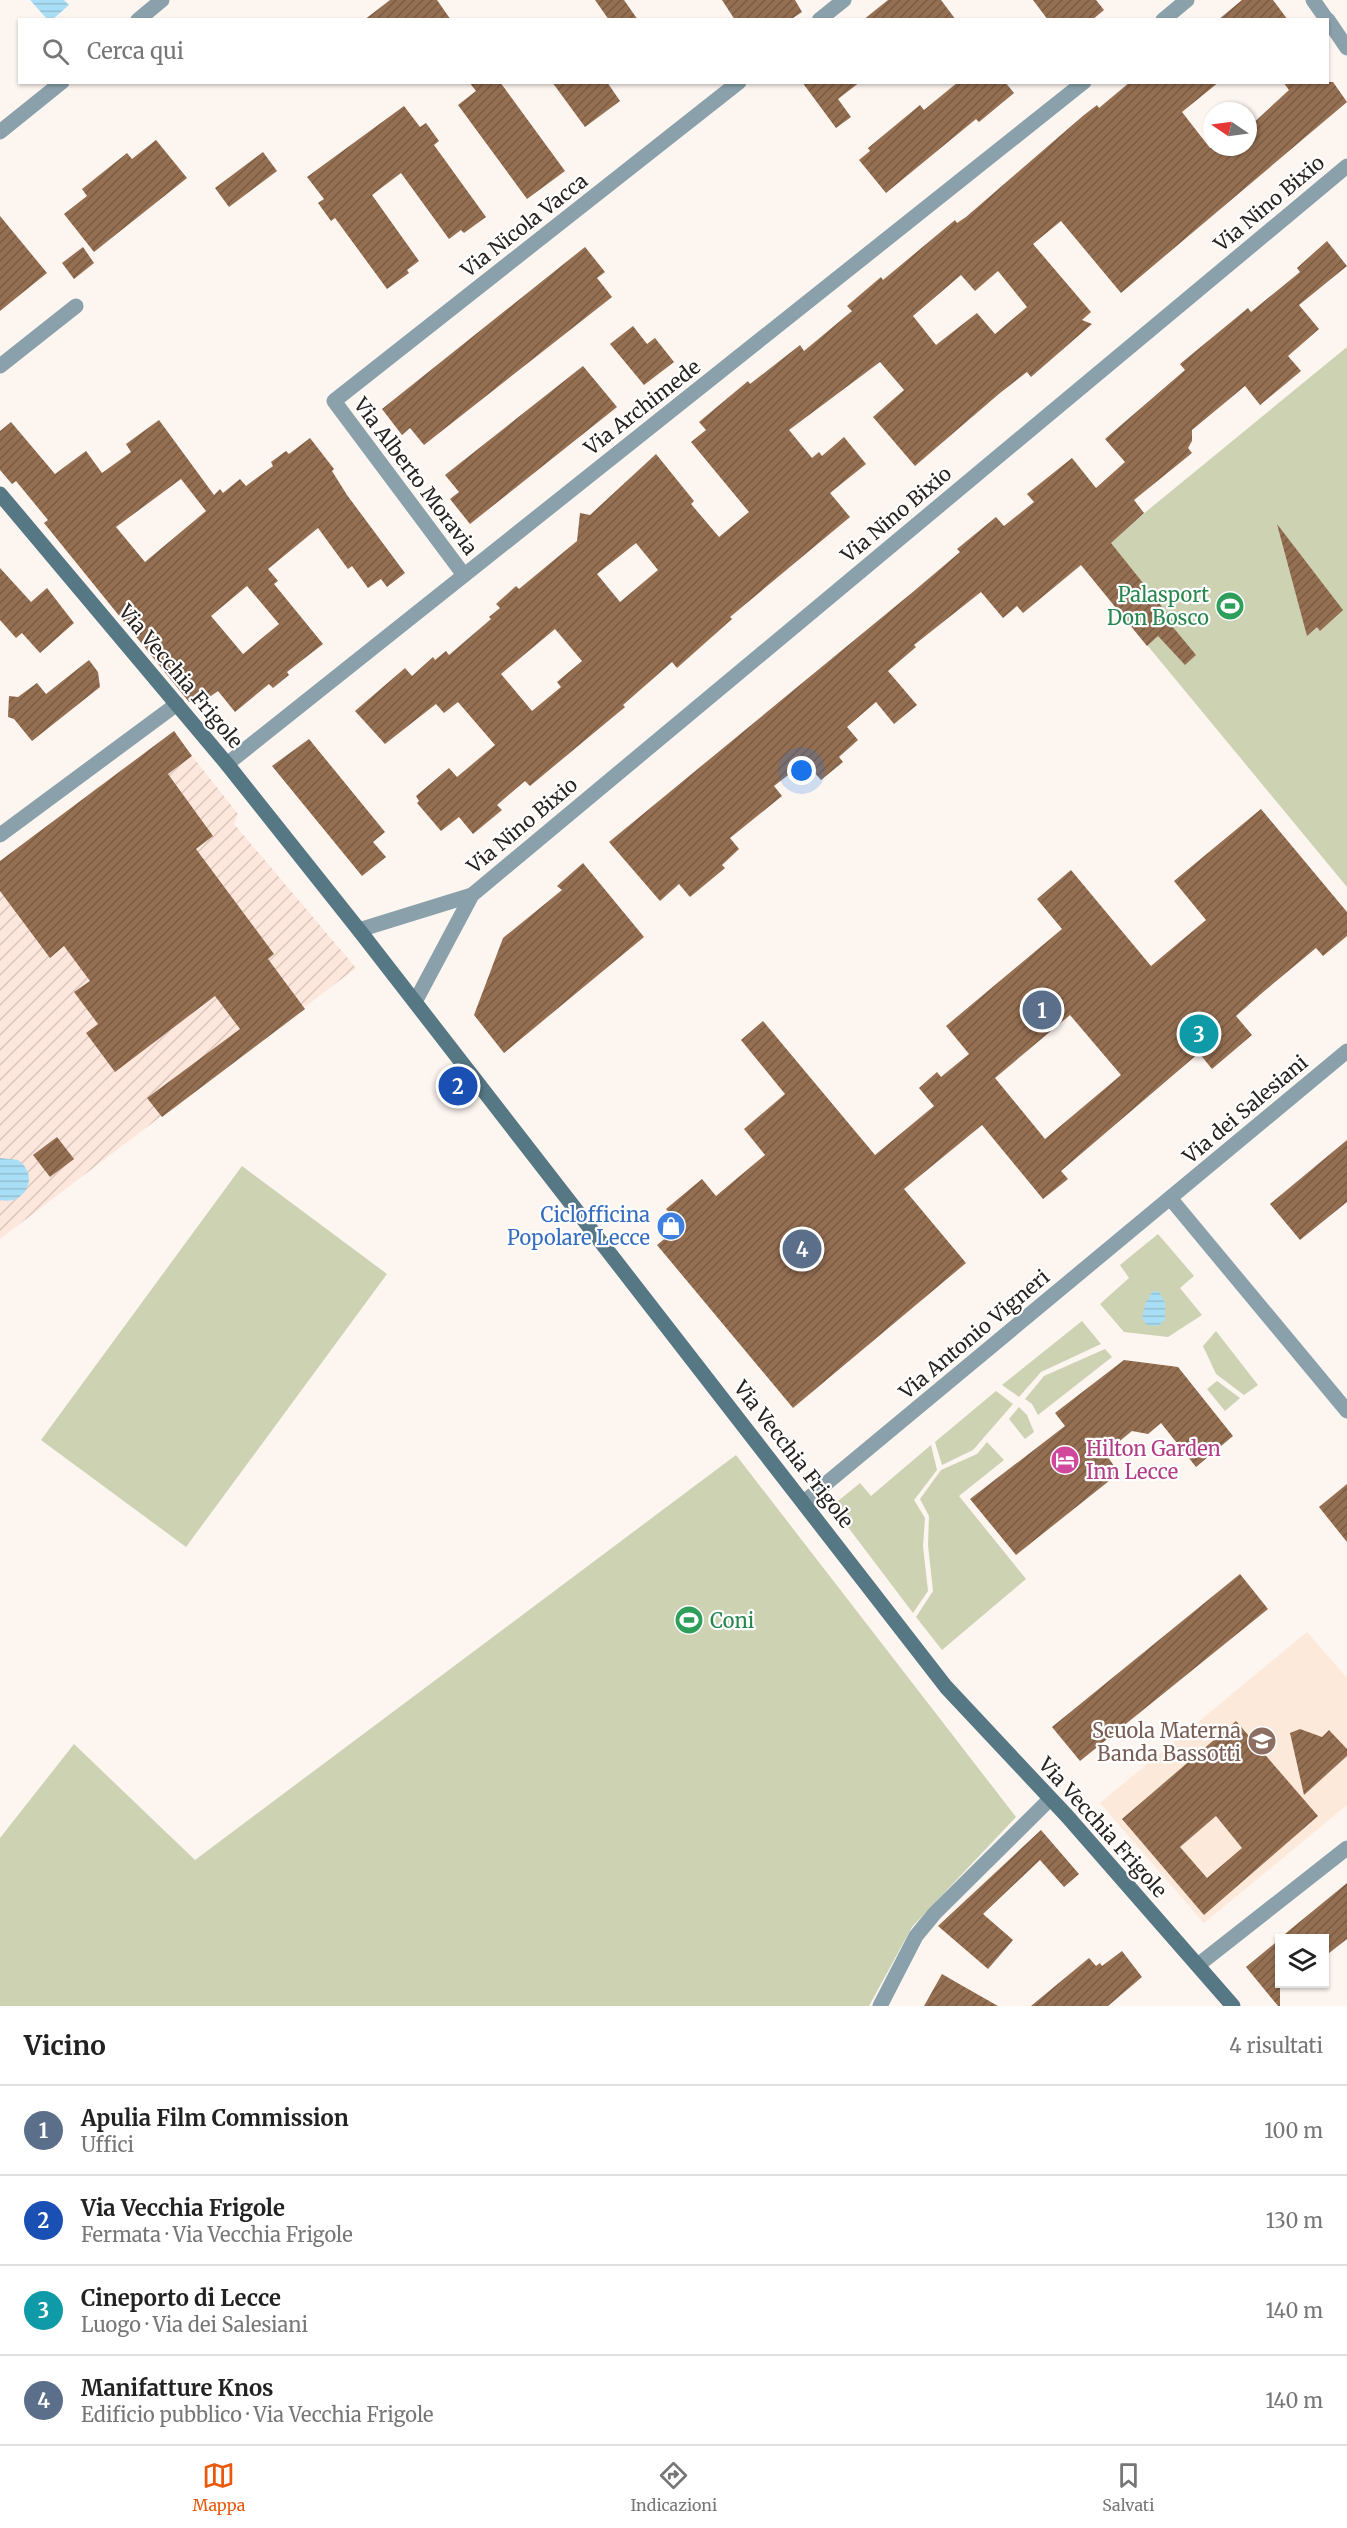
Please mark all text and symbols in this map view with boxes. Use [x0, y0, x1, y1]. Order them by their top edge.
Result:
search box [18, 18, 1329, 84]
icon: search [39, 35, 72, 68]
text: Cerca qui [87, 37, 184, 65]
north arrow [1203, 102, 1257, 156]
street label: Via Nino Bixio [1208, 149, 1330, 257]
street label: Via Nicola Vacca [455, 168, 592, 283]
street label: Via Archimede [578, 354, 705, 461]
street label: Via Alberto Moravia [348, 392, 483, 560]
street label: Via Nino Bixio [835, 460, 957, 568]
place label: Palasport Don Bosco [1107, 582, 1209, 630]
sports icon: Palasport Don Bosco [1214, 590, 1246, 622]
street label: Via Vecchia Frigole [113, 598, 248, 753]
your location [787, 756, 816, 785]
street label: Via Nino Bixio [461, 771, 583, 879]
pin: 1 [1022, 988, 1062, 1032]
pin: 3 [1180, 1012, 1218, 1056]
street label: Via dei Salesiani [1177, 1050, 1313, 1169]
pin: 2 [438, 1064, 478, 1108]
place label: Ciclofficina Popolare Lecce [507, 1202, 650, 1250]
shop icon: Ciclofficina Popolare Lecce [655, 1210, 687, 1242]
pin: 4 [782, 1226, 822, 1272]
street label: Via Antonio Vigneri [893, 1264, 1054, 1405]
street label: Via Vecchia Frigole [728, 1375, 859, 1533]
place label: Hilton Garden Inn Lecce [1086, 1436, 1221, 1484]
hotel icon: Hilton Garden Inn Lecce [1049, 1444, 1081, 1476]
sports icon: Coni [673, 1604, 705, 1636]
place label: Coni [710, 1608, 754, 1633]
place label: Scuola Materna Banda Bassotti [1092, 1718, 1241, 1766]
school or university icon: Scuola Materna Banda Bassotti [1246, 1725, 1278, 1757]
street label: Via Vecchia Frigole [1033, 1751, 1172, 1902]
map controls [1275, 1934, 1329, 1988]
button: layers [1275, 1934, 1329, 1988]
text: Vicino [24, 2029, 106, 2062]
text: 4 risultati [1229, 2033, 1323, 2058]
text: Apulia Film Commission [81, 2104, 349, 2132]
text: 1 [39, 2118, 48, 2143]
text: 100 m [1264, 2118, 1323, 2143]
text: Uffici [81, 2132, 134, 2157]
text: Via Vecchia Frigole [81, 2194, 285, 2222]
text: 2 [38, 2208, 49, 2233]
text: 130 m [1266, 2208, 1323, 2233]
text: Fermata · Via Vecchia Frigole [81, 2222, 353, 2247]
text: Cineporto di Lecce [81, 2284, 281, 2312]
text: 3 [38, 2298, 49, 2323]
text: 140 m [1266, 2298, 1323, 2323]
text: Luogo · Via dei Salesiani [81, 2312, 308, 2337]
text: Manifatture Knos [81, 2374, 273, 2402]
text: 4 [37, 2388, 50, 2413]
text: 140 m [1266, 2388, 1323, 2413]
text: Edificio pubblico · Via Vecchia Frigole [81, 2402, 434, 2427]
tab: Mappa [193, 2459, 245, 2515]
tab: Indicazioni [630, 2459, 717, 2515]
tab: Salvati [1102, 2459, 1154, 2515]

